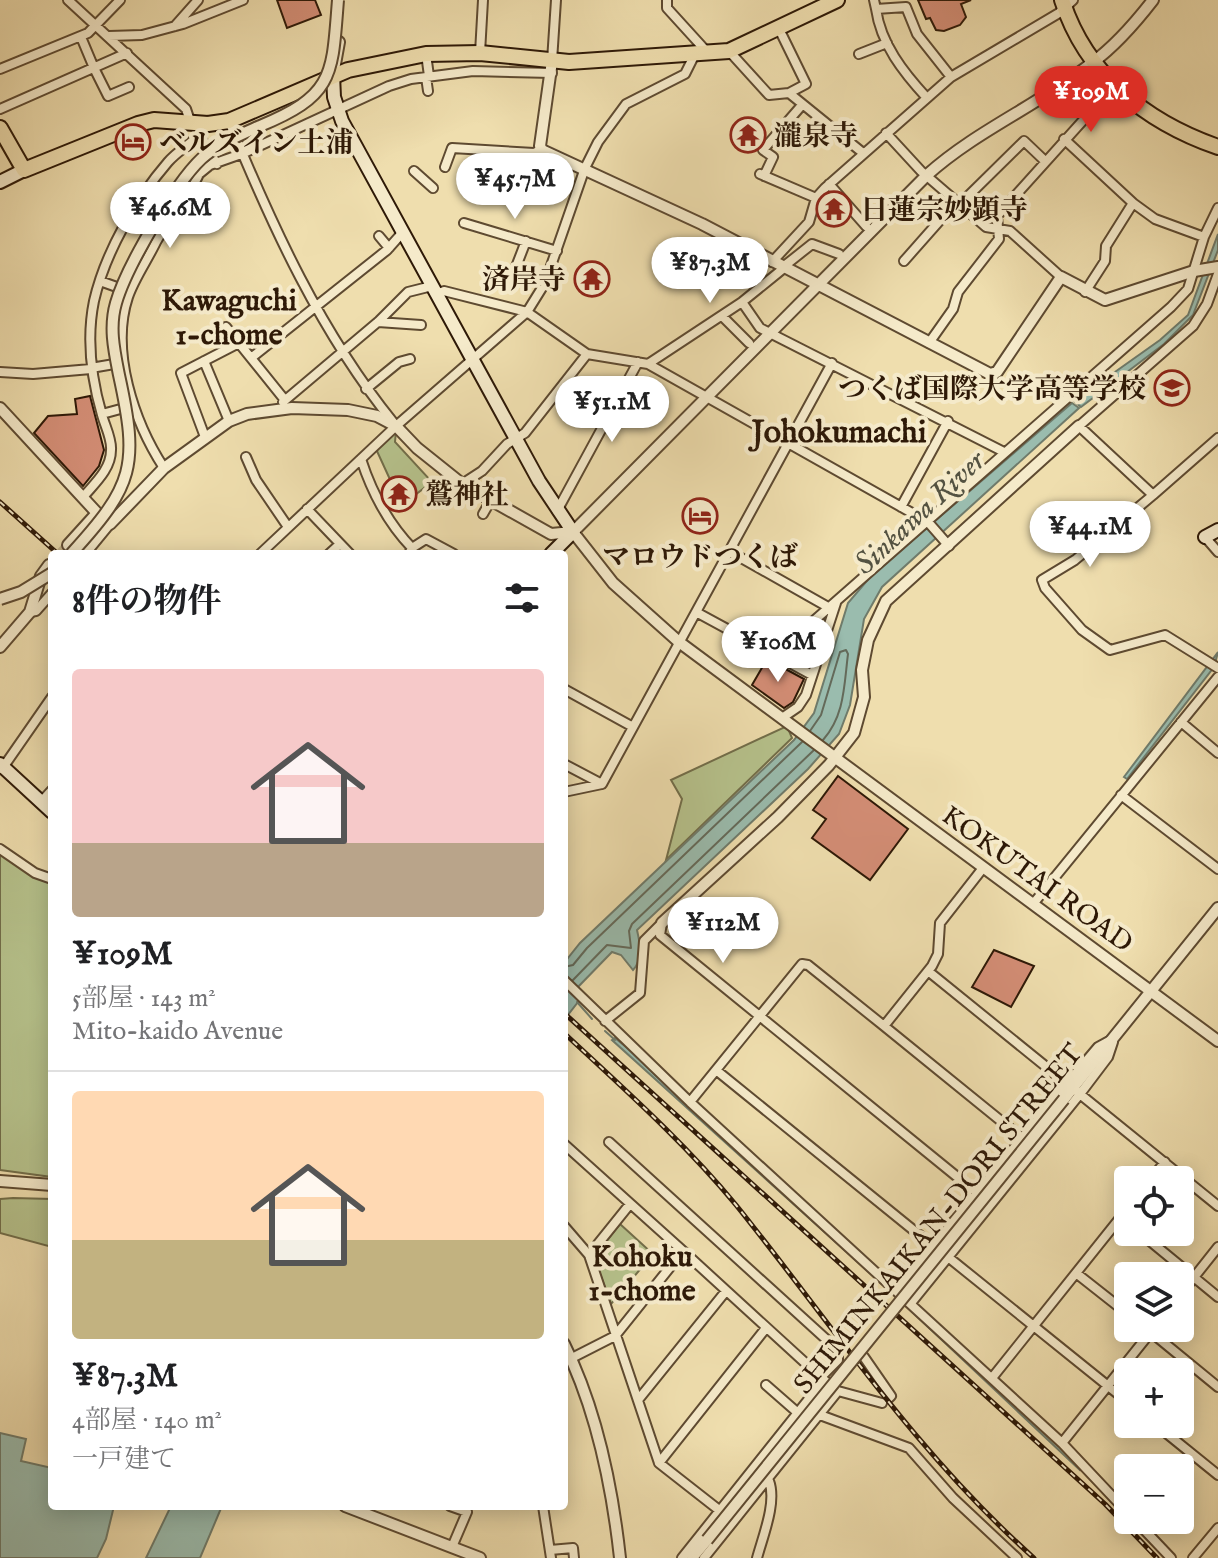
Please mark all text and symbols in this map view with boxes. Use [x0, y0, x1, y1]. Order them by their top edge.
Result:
pin: ¥109M [1035, 66, 1147, 134]
text: ¥109M [1052, 75, 1130, 108]
temple icon: 瀧泉寺 [729, 116, 767, 154]
place label: 瀧泉寺 [774, 120, 858, 155]
hotel icon: ベルズイン土浦 [114, 123, 152, 161]
place label: ベルズイン土浦 [159, 127, 354, 162]
pin: ¥45.7M [450, 153, 580, 221]
text: ¥45.7M [474, 162, 556, 195]
pin: ¥46.6M [105, 182, 235, 250]
temple icon: 日蓮宗妙顕寺 [815, 190, 853, 228]
text: ¥46.6M [128, 191, 212, 224]
place label: 日蓮宗妙顕寺 [860, 194, 1028, 229]
pin: ¥87.3M [645, 237, 775, 305]
text: ¥87.3M [669, 246, 751, 279]
temple icon: 済岸寺 [573, 260, 611, 298]
place label: 済岸寺 [482, 264, 566, 299]
district label: Kawaguchi 1-chome [161, 283, 297, 355]
school or university icon: つくば国際大学高等学校 [1153, 369, 1191, 407]
place label: つくば国際大学高等学校 [838, 373, 1146, 408]
pin: ¥51.1M [547, 376, 677, 444]
text: ¥51.1M [573, 385, 651, 418]
district label: Johokumachi [748, 413, 927, 454]
water label: Sinkawa River [847, 442, 995, 584]
temple icon: 鷲神社 [380, 475, 418, 513]
place label: 鷲神社 [425, 479, 509, 514]
hotel icon: マロウドつくば [681, 497, 719, 535]
pin: ¥44.1M [1025, 501, 1155, 569]
text: ¥44.1M [1048, 510, 1132, 543]
place label: マロウドつくば [602, 541, 798, 576]
icon: filters [500, 576, 544, 620]
text: 8件の物件 [72, 581, 221, 624]
pin: ¥106M [722, 616, 834, 684]
text: ¥106M [740, 625, 816, 658]
icon: home [236, 721, 380, 865]
street label: KOKUTAI ROAD [934, 799, 1139, 961]
pin: ¥112M [667, 897, 779, 965]
text: ¥112M [686, 906, 760, 939]
text: ¥109M [72, 933, 173, 976]
text: 5部屋 · 143 m² [72, 982, 216, 1015]
text: Mito-kaido Avenue [72, 1015, 283, 1048]
street label: SHIMINKAIKAN-DORI STREET [787, 1037, 1092, 1402]
icon: home [236, 1143, 380, 1287]
map controls [1114, 1166, 1194, 1534]
button: locate [1114, 1166, 1194, 1246]
district label: Kohoku 1-chome [589, 1239, 696, 1311]
button: layers [1114, 1262, 1194, 1342]
text: ¥87.3M [72, 1355, 178, 1398]
button: + [1114, 1358, 1194, 1438]
text: 4部屋 · 140 m² [72, 1404, 222, 1437]
text: 一戸建て [72, 1443, 176, 1476]
button: − [1114, 1454, 1194, 1534]

